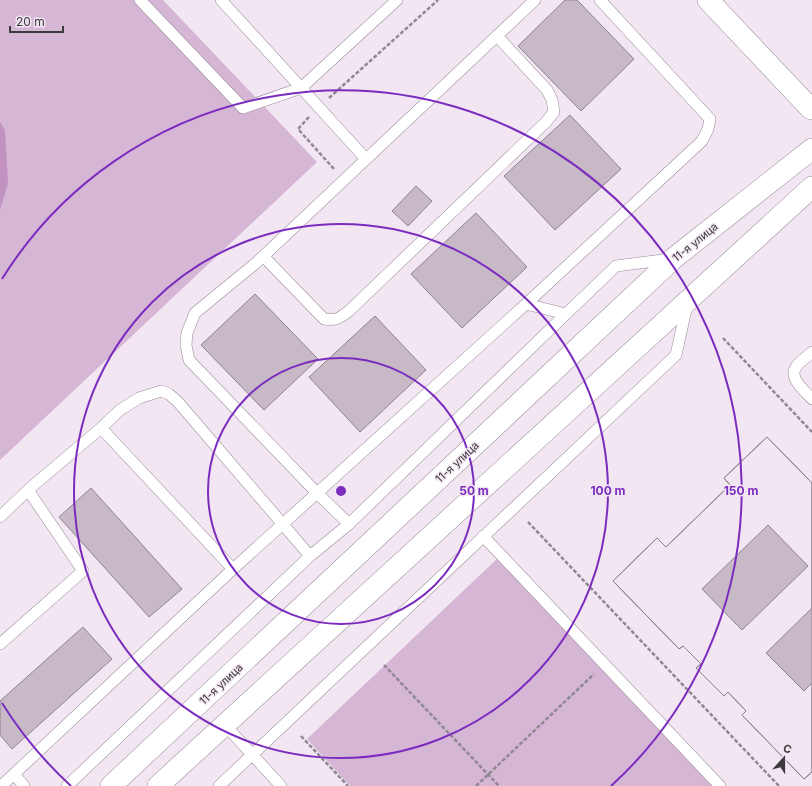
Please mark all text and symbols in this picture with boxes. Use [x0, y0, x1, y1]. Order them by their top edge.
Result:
scale bar [10, 8, 63, 34]
text: 20 m [16, 14, 45, 29]
street label: 11-я улица [669, 219, 721, 265]
street label: 11-я улица [432, 438, 482, 486]
text: 50 m [459, 483, 489, 498]
text: 100 m [590, 483, 626, 498]
text: 150 m [724, 483, 758, 498]
centre of rings [334, 484, 348, 498]
street label: 11-я улица [196, 660, 246, 708]
north arrow [764, 738, 804, 778]
text: С [781, 741, 794, 757]

